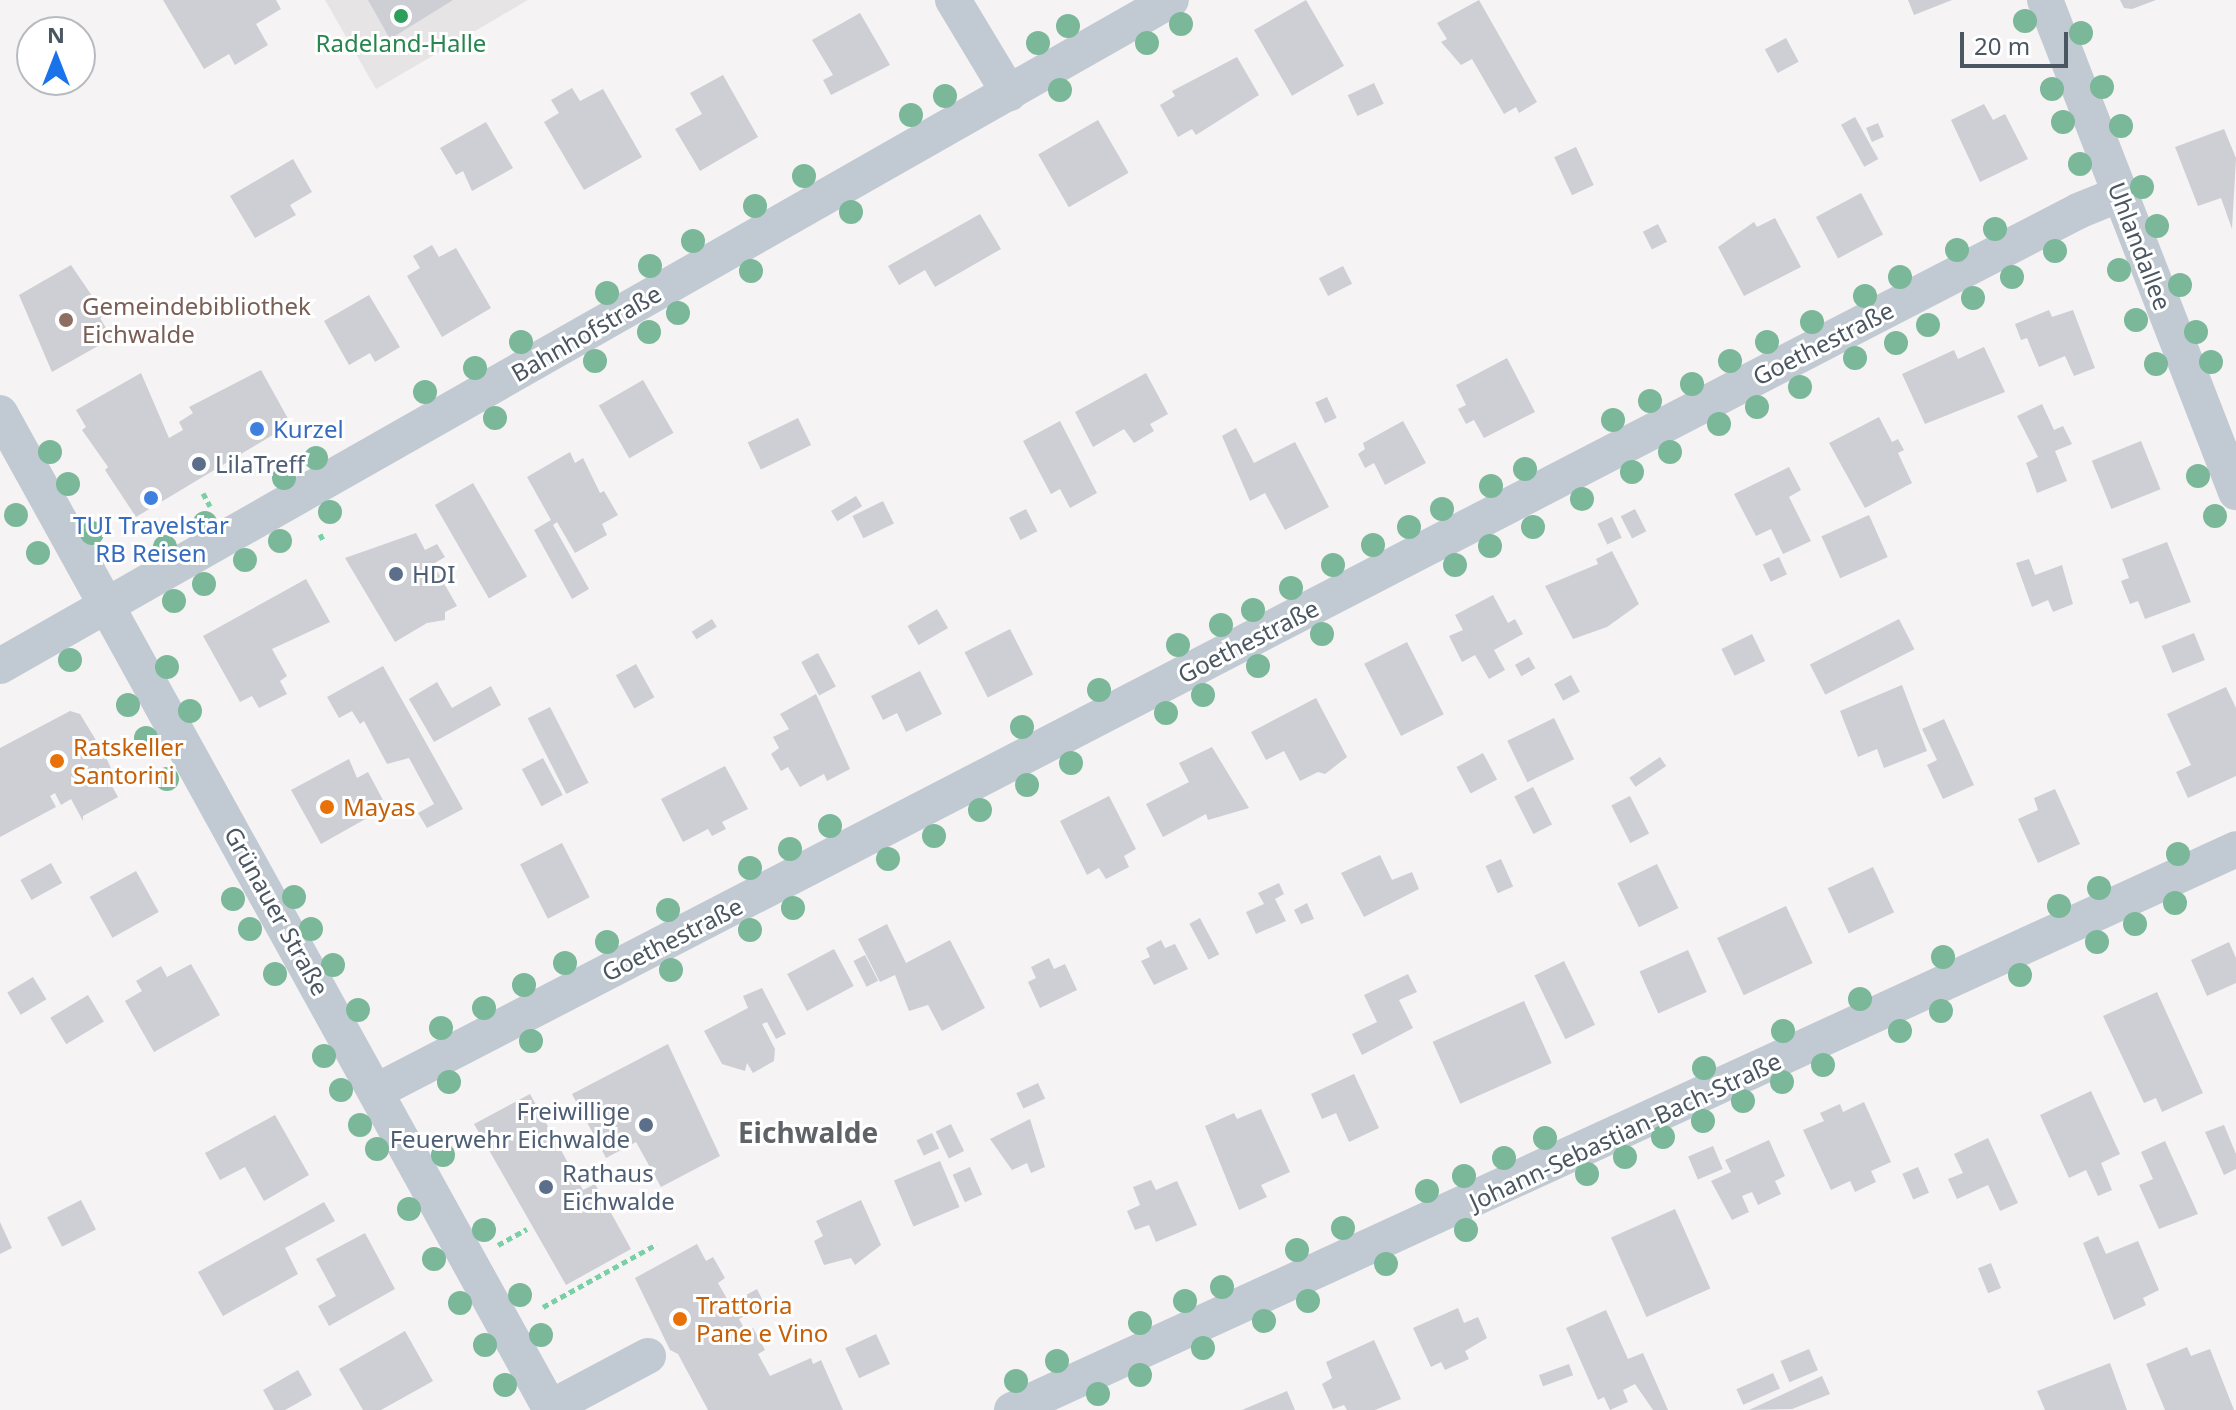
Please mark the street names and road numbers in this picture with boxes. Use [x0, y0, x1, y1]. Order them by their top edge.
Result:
street label: Uhlandallee [2102, 178, 2178, 314]
street label: Bahnhofstraße [506, 279, 666, 387]
street label: Goethestraße [1748, 295, 1898, 391]
street label: Goethestraße [1173, 593, 1323, 689]
street label: Grünauer Straße [219, 822, 335, 1000]
street label: Goethestraße [597, 891, 747, 987]
street label: Johann-Sebastian-Bach-Straße [1465, 1046, 1785, 1216]

